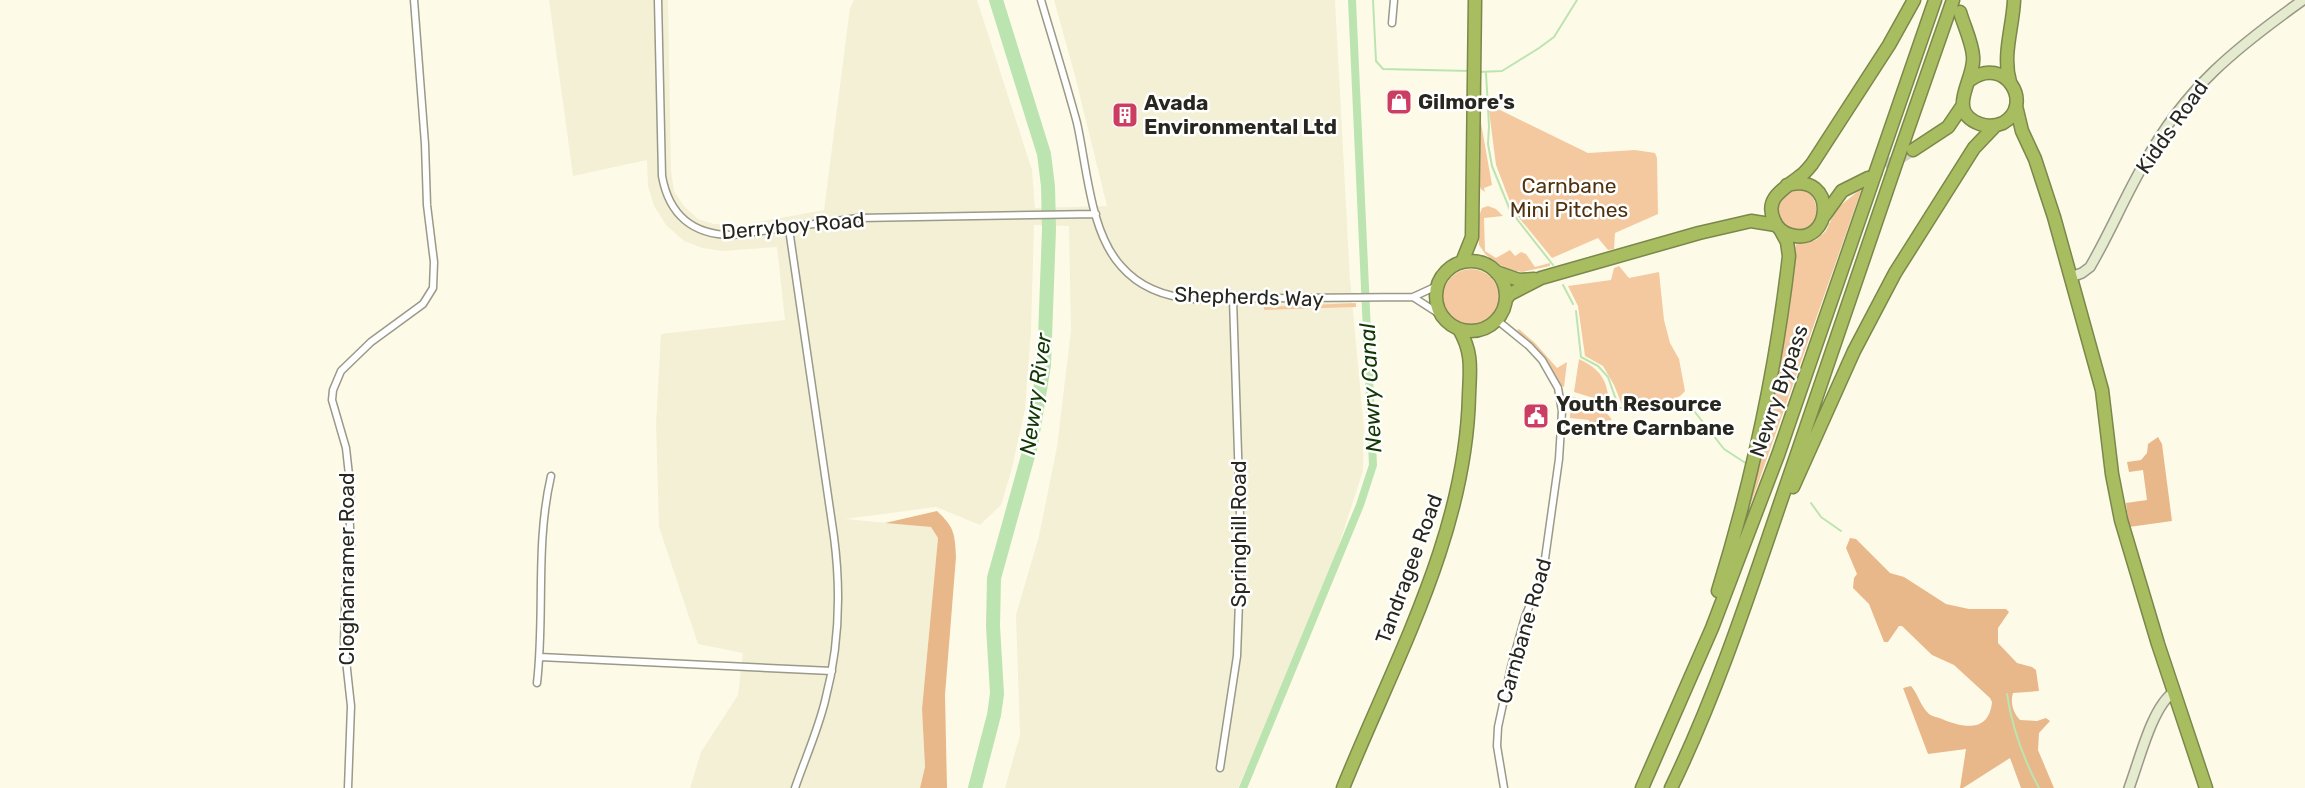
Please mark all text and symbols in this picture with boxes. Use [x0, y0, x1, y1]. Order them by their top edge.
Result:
street label: Kidds Road [2130, 75, 2213, 178]
shop icon: Gilmore's [1384, 87, 1414, 117]
place label: Gilmore's [1418, 89, 1515, 114]
place label: Avada Environmental Ltd [1144, 90, 1337, 139]
building icon: Avada Environmental Ltd [1110, 100, 1140, 130]
park label: Carnbane Mini Pitches [1510, 173, 1628, 222]
street label: Derryboy Road [720, 207, 866, 244]
street label: Shepherds Way [1174, 281, 1325, 312]
street label: Newry Bypass [1744, 321, 1813, 460]
water label: Newry Canal [1354, 322, 1387, 453]
water label: Newry River [1014, 330, 1058, 457]
place label: Youth Resource Centre Carnbane [1556, 391, 1735, 440]
public building icon: Youth Resource Centre Carnbane [1521, 401, 1551, 431]
street label: Springhill Road [1226, 461, 1251, 607]
street label: Cloghanramer Road [334, 472, 359, 666]
street label: Tandragee Road [1370, 491, 1447, 647]
street label: Carnbane Road [1491, 555, 1556, 706]

